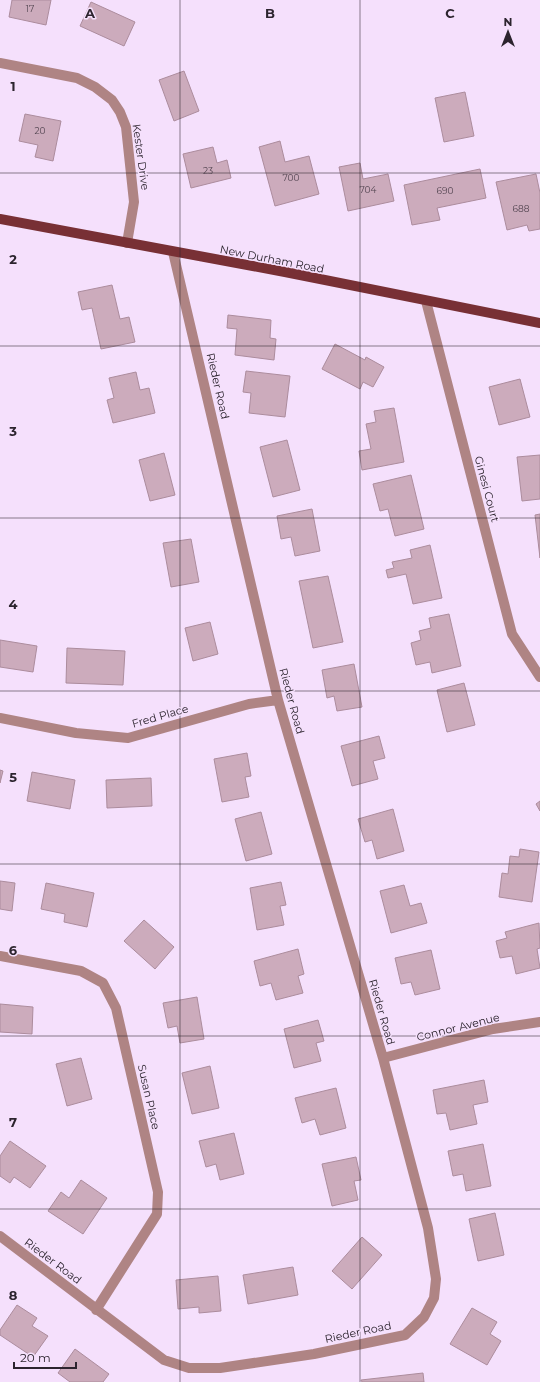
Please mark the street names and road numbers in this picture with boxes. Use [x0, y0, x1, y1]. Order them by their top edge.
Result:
street label: Kester Drive [129, 123, 153, 191]
street label: New Durham Road [219, 242, 325, 276]
street label: Rieder Road [204, 351, 232, 421]
street label: Ginesi Court [471, 455, 503, 524]
street label: Rieder Road [276, 666, 308, 736]
street label: Fred Place [130, 701, 190, 731]
street label: Rieder Road [366, 978, 398, 1046]
street label: Connor Avenue [415, 1010, 501, 1044]
street label: Susan Place [135, 1063, 163, 1131]
street label: Rieder Road [22, 1235, 84, 1287]
street label: Rieder Road [323, 1318, 393, 1346]

